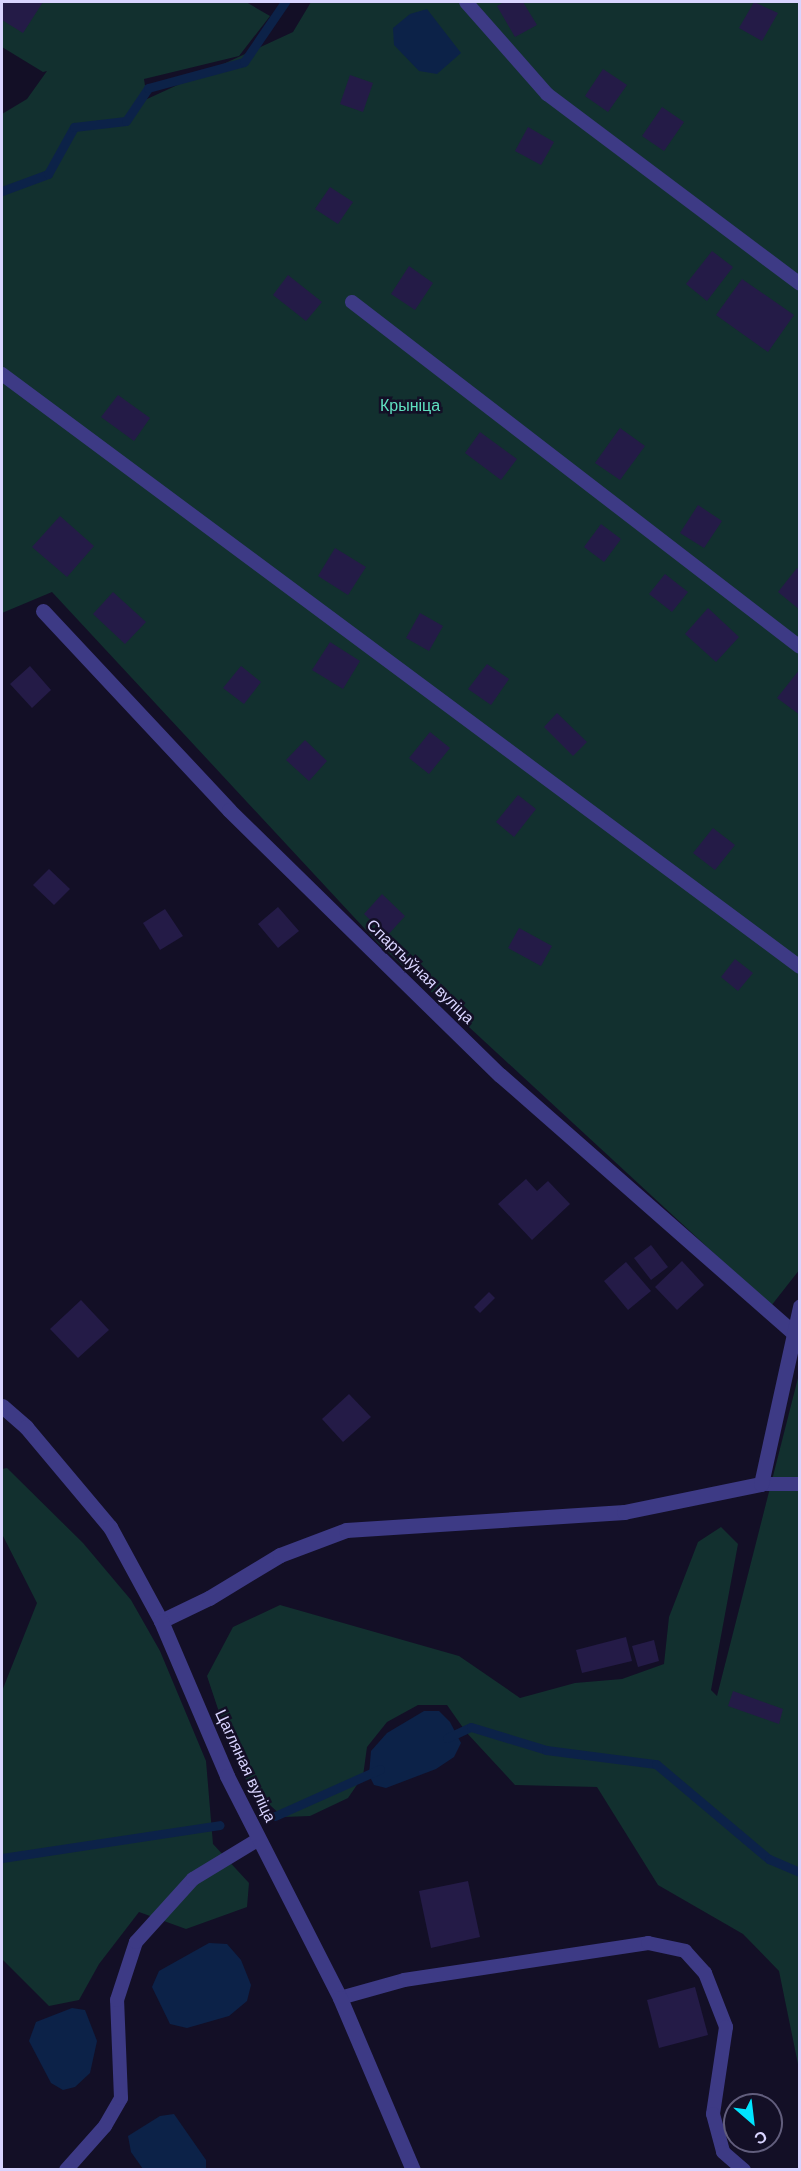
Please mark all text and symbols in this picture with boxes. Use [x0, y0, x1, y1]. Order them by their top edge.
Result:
park label: Крыніца [380, 396, 440, 416]
street label: Спартыўная вуліца [362, 916, 478, 1028]
street label: Цагляная вуліца [210, 1707, 280, 1825]
north arrow [723, 2093, 783, 2153]
text: С [752, 2127, 770, 2148]

